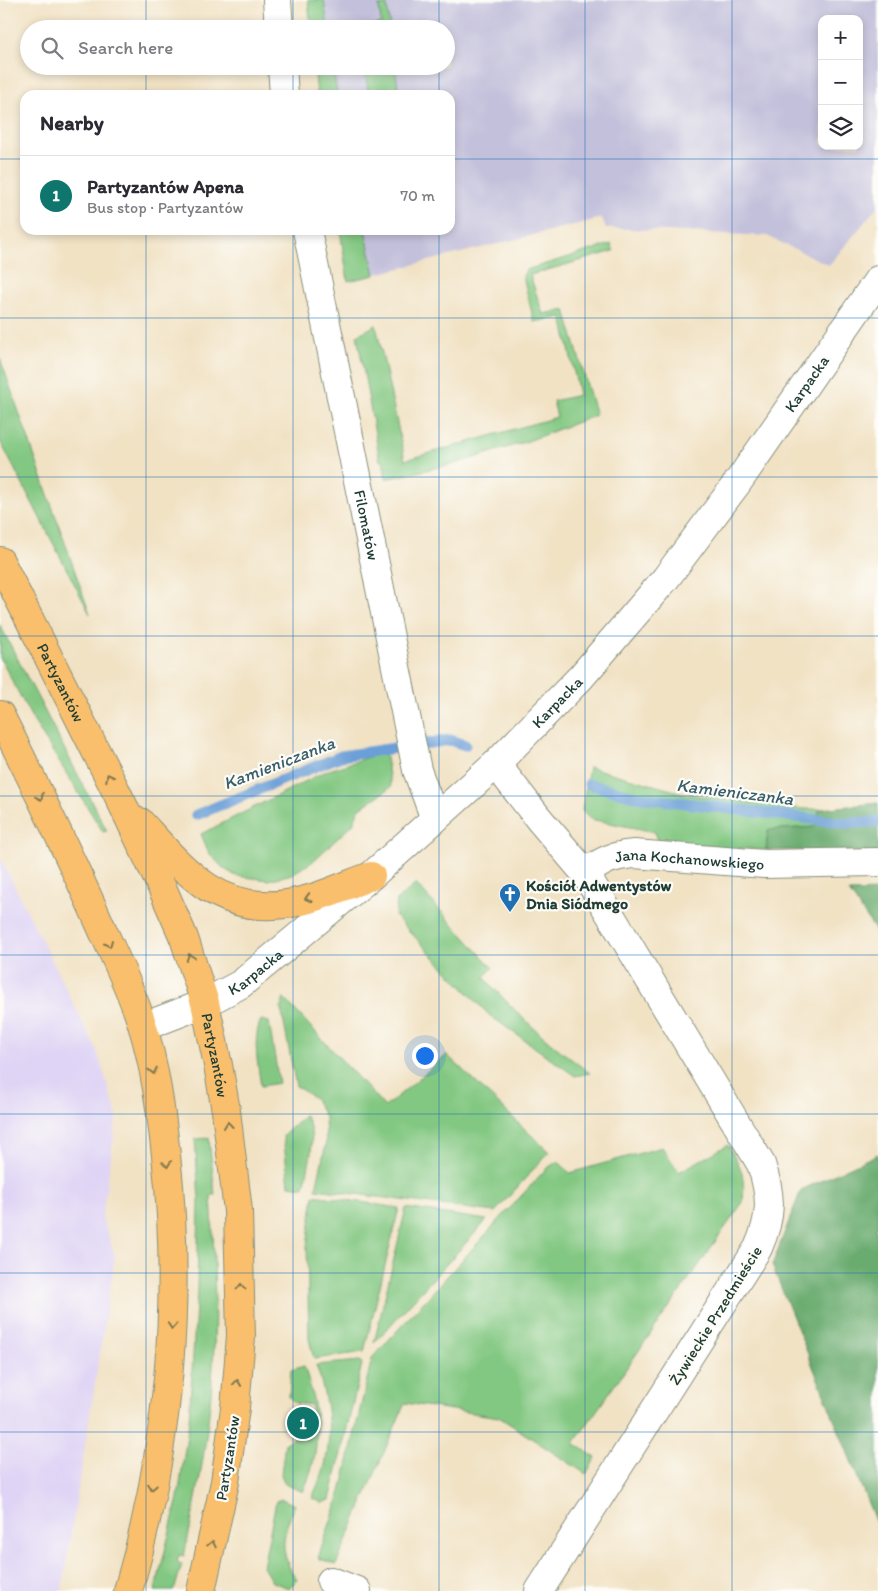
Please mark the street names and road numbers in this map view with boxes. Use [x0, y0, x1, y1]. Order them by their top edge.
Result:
street label: Karpacka [780, 351, 833, 416]
street label: Filomatów [350, 488, 383, 562]
street label: Partyzantów [33, 640, 89, 725]
street label: Karpacka [528, 672, 587, 732]
street label: Jana Kochanowskiego [613, 845, 765, 874]
street label: Karpacka [225, 944, 287, 999]
street label: Partyzantów [197, 1011, 232, 1099]
street label: Żywieckie Przedmieście [665, 1242, 766, 1388]
street label: Partyzantów [211, 1414, 244, 1502]

